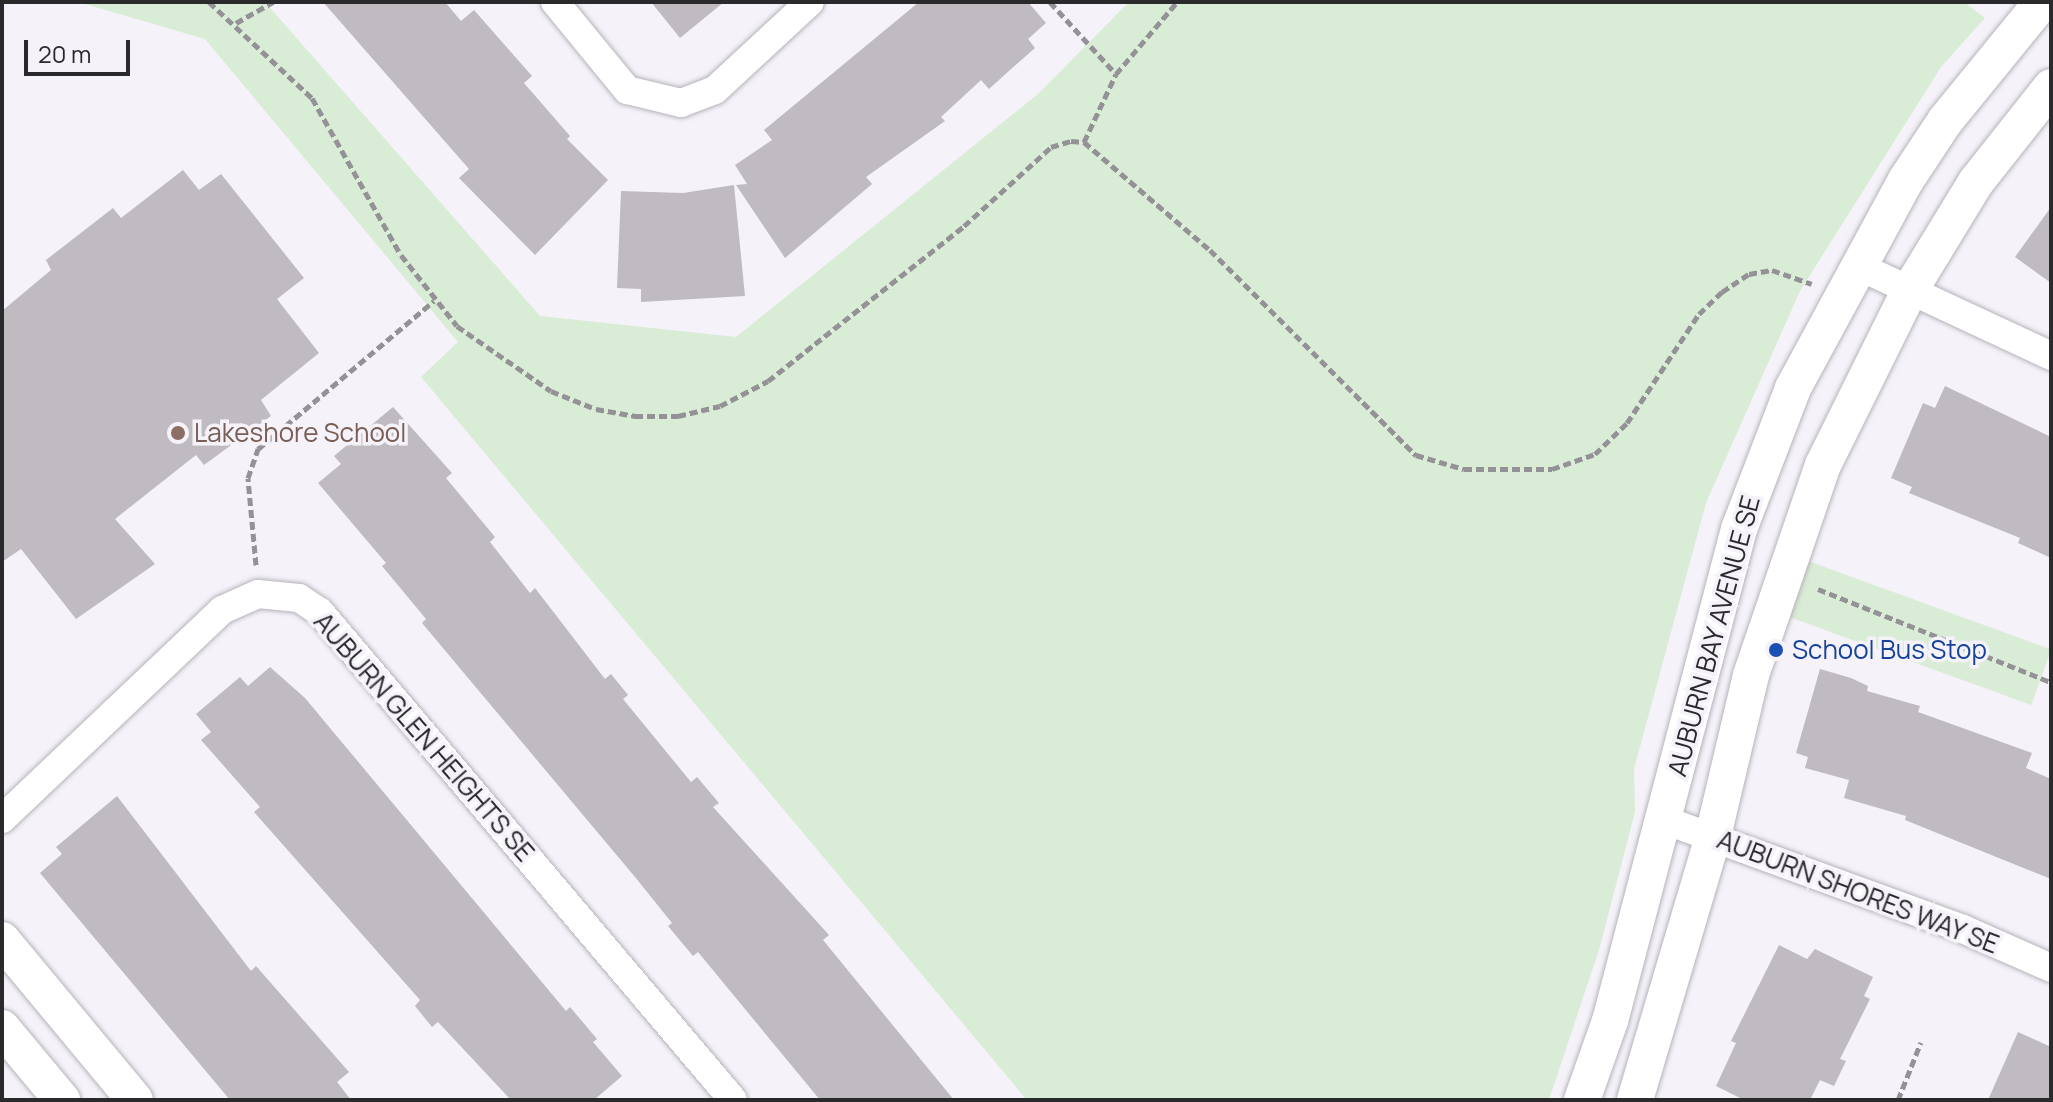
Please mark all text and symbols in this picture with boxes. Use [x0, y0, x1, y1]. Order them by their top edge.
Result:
scale bar [28, 24, 134, 74]
text: 20 m [38, 37, 91, 70]
place label: Lakeshore School [194, 417, 406, 449]
marker: Lakeshore School [169, 424, 187, 442]
street label: AUBURN BAY AVENUE SE [1661, 492, 1767, 780]
street label: AUBURN GLEN HEIGHTS SE [307, 606, 541, 868]
place label: School Bus Stop [1792, 634, 1987, 666]
marker: School Bus Stop [1767, 641, 1785, 659]
street label: AUBURN SHORES WAY SE [1712, 824, 2004, 960]

